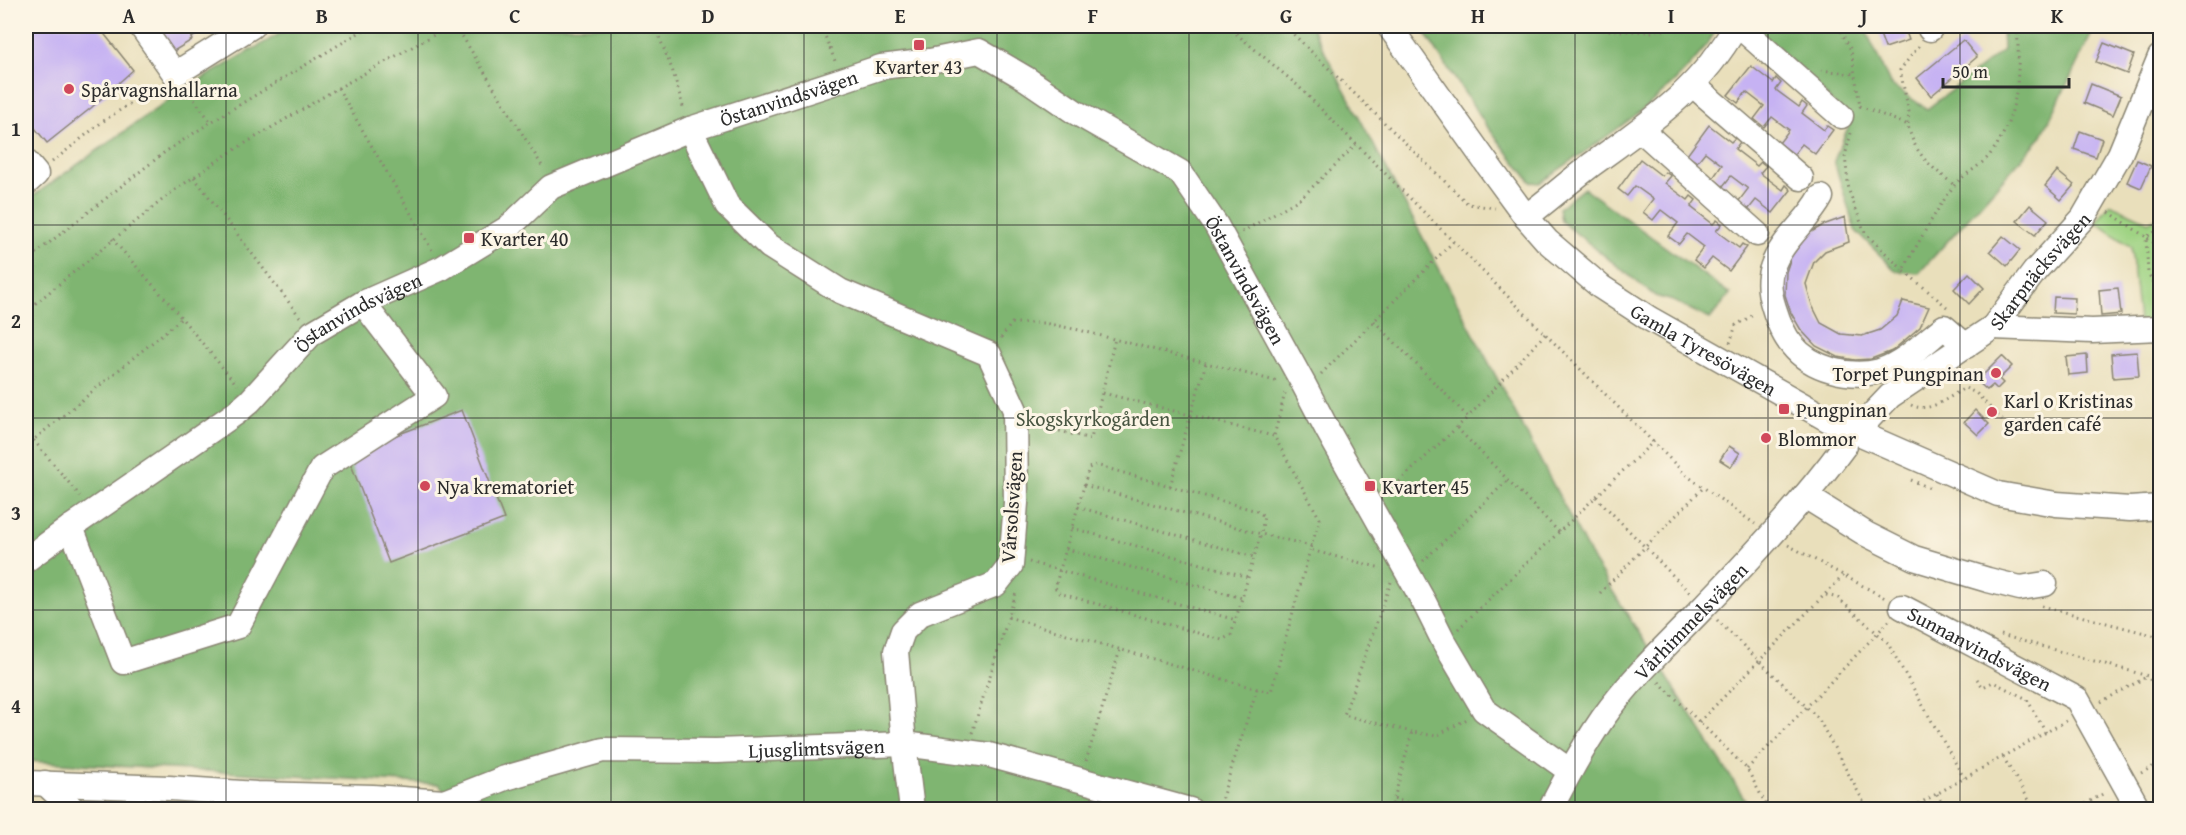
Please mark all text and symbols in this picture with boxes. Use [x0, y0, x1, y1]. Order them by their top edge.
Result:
text: A [123, 1, 136, 30]
text: B [316, 1, 328, 30]
text: C [509, 1, 521, 30]
text: D [701, 1, 715, 30]
text: E [895, 1, 906, 30]
text: F [1088, 1, 1098, 30]
text: G [1280, 1, 1292, 30]
text: H [1471, 1, 1485, 30]
text: I [1668, 1, 1674, 30]
text: J [1858, 1, 1868, 30]
text: K [2051, 1, 2064, 30]
marker: Kvarter 43 [912, 38, 926, 52]
scale bar [1943, 51, 2069, 89]
place label: Kvarter 43 [875, 52, 963, 81]
text: 50 m [1952, 58, 1988, 85]
street label: Östanvindsvägen [716, 61, 861, 133]
place label: Spårvagnshallarna [81, 75, 238, 104]
marker: Spårvagnshallarna [62, 82, 76, 96]
text: 1 [11, 114, 21, 143]
street label: Skarpnäcksvägen [1982, 205, 2097, 336]
street label: Östanvindsvägen [1199, 209, 1293, 349]
place label: Kvarter 40 [481, 224, 568, 253]
marker: Kvarter 40 [462, 231, 476, 245]
street label: Östanvindsvägen [287, 264, 426, 359]
street label: Gamla Tyresövägen [1625, 296, 1782, 402]
text: 2 [11, 306, 21, 335]
place label: Torpet Pungpinan [1832, 359, 1984, 388]
marker: Torpet Pungpinan [1989, 366, 2003, 380]
place label: Karl o Kristinas garden café [2004, 386, 2133, 438]
place label: Pungpinan [1796, 395, 1887, 424]
marker: Pungpinan [1777, 402, 1791, 416]
park label: Skogskyrkogården [1016, 404, 1170, 433]
marker: Karl o Kristinas garden café [1985, 405, 1999, 419]
place label: Blommor [1778, 424, 1856, 453]
marker: Blommor [1759, 431, 1773, 445]
street label: Vårsolsvägen [993, 450, 1029, 564]
place label: Nya krematoriet [437, 472, 574, 501]
place label: Kvarter 45 [1382, 472, 1469, 501]
marker: Nya krematoriet [418, 479, 432, 493]
marker: Kvarter 45 [1363, 479, 1377, 493]
text: 3 [11, 498, 21, 527]
street label: Vårhimmelsvägen [1626, 556, 1754, 686]
street label: Sunnanvindsvägen [1903, 598, 2057, 698]
text: 4 [11, 691, 21, 720]
street label: Ljusglimtsvägen [748, 730, 885, 764]

